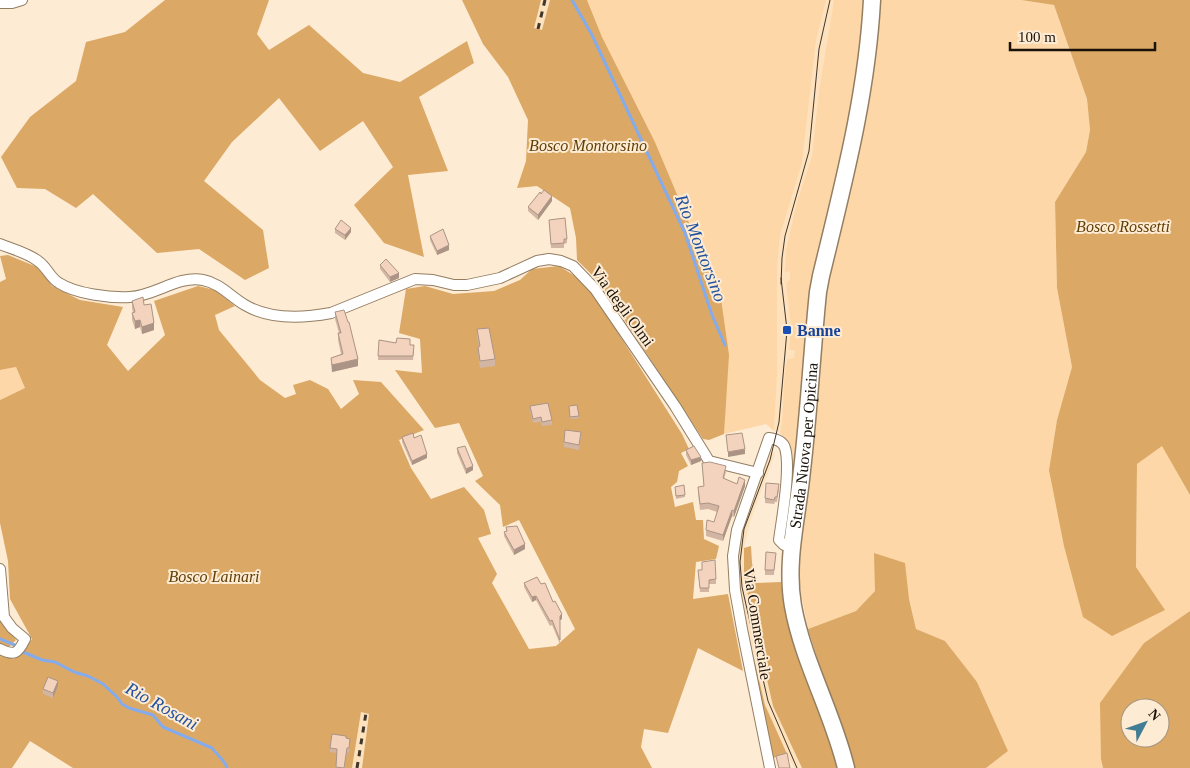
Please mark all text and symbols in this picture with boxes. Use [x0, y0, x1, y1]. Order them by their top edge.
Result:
scale bar [1010, 20, 1155, 52]
text: 100 m [1018, 29, 1056, 45]
park label: Bosco Montorsino [529, 137, 647, 154]
water label: Rio Montorsino [671, 190, 731, 305]
park label: Bosco Rossetti [1076, 218, 1170, 235]
street label: Via degli Olmi [587, 263, 658, 351]
place label: Banne [797, 322, 841, 339]
marker: Banne [781, 324, 793, 336]
street label: Strada Nuova per Opicina [786, 362, 821, 530]
street label: Via Commerciale [740, 567, 775, 681]
park label: Bosco Lainari [168, 568, 260, 585]
water label: Rio Rosani [122, 677, 202, 734]
north arrow [1120, 698, 1170, 748]
text: N [1145, 706, 1163, 724]

